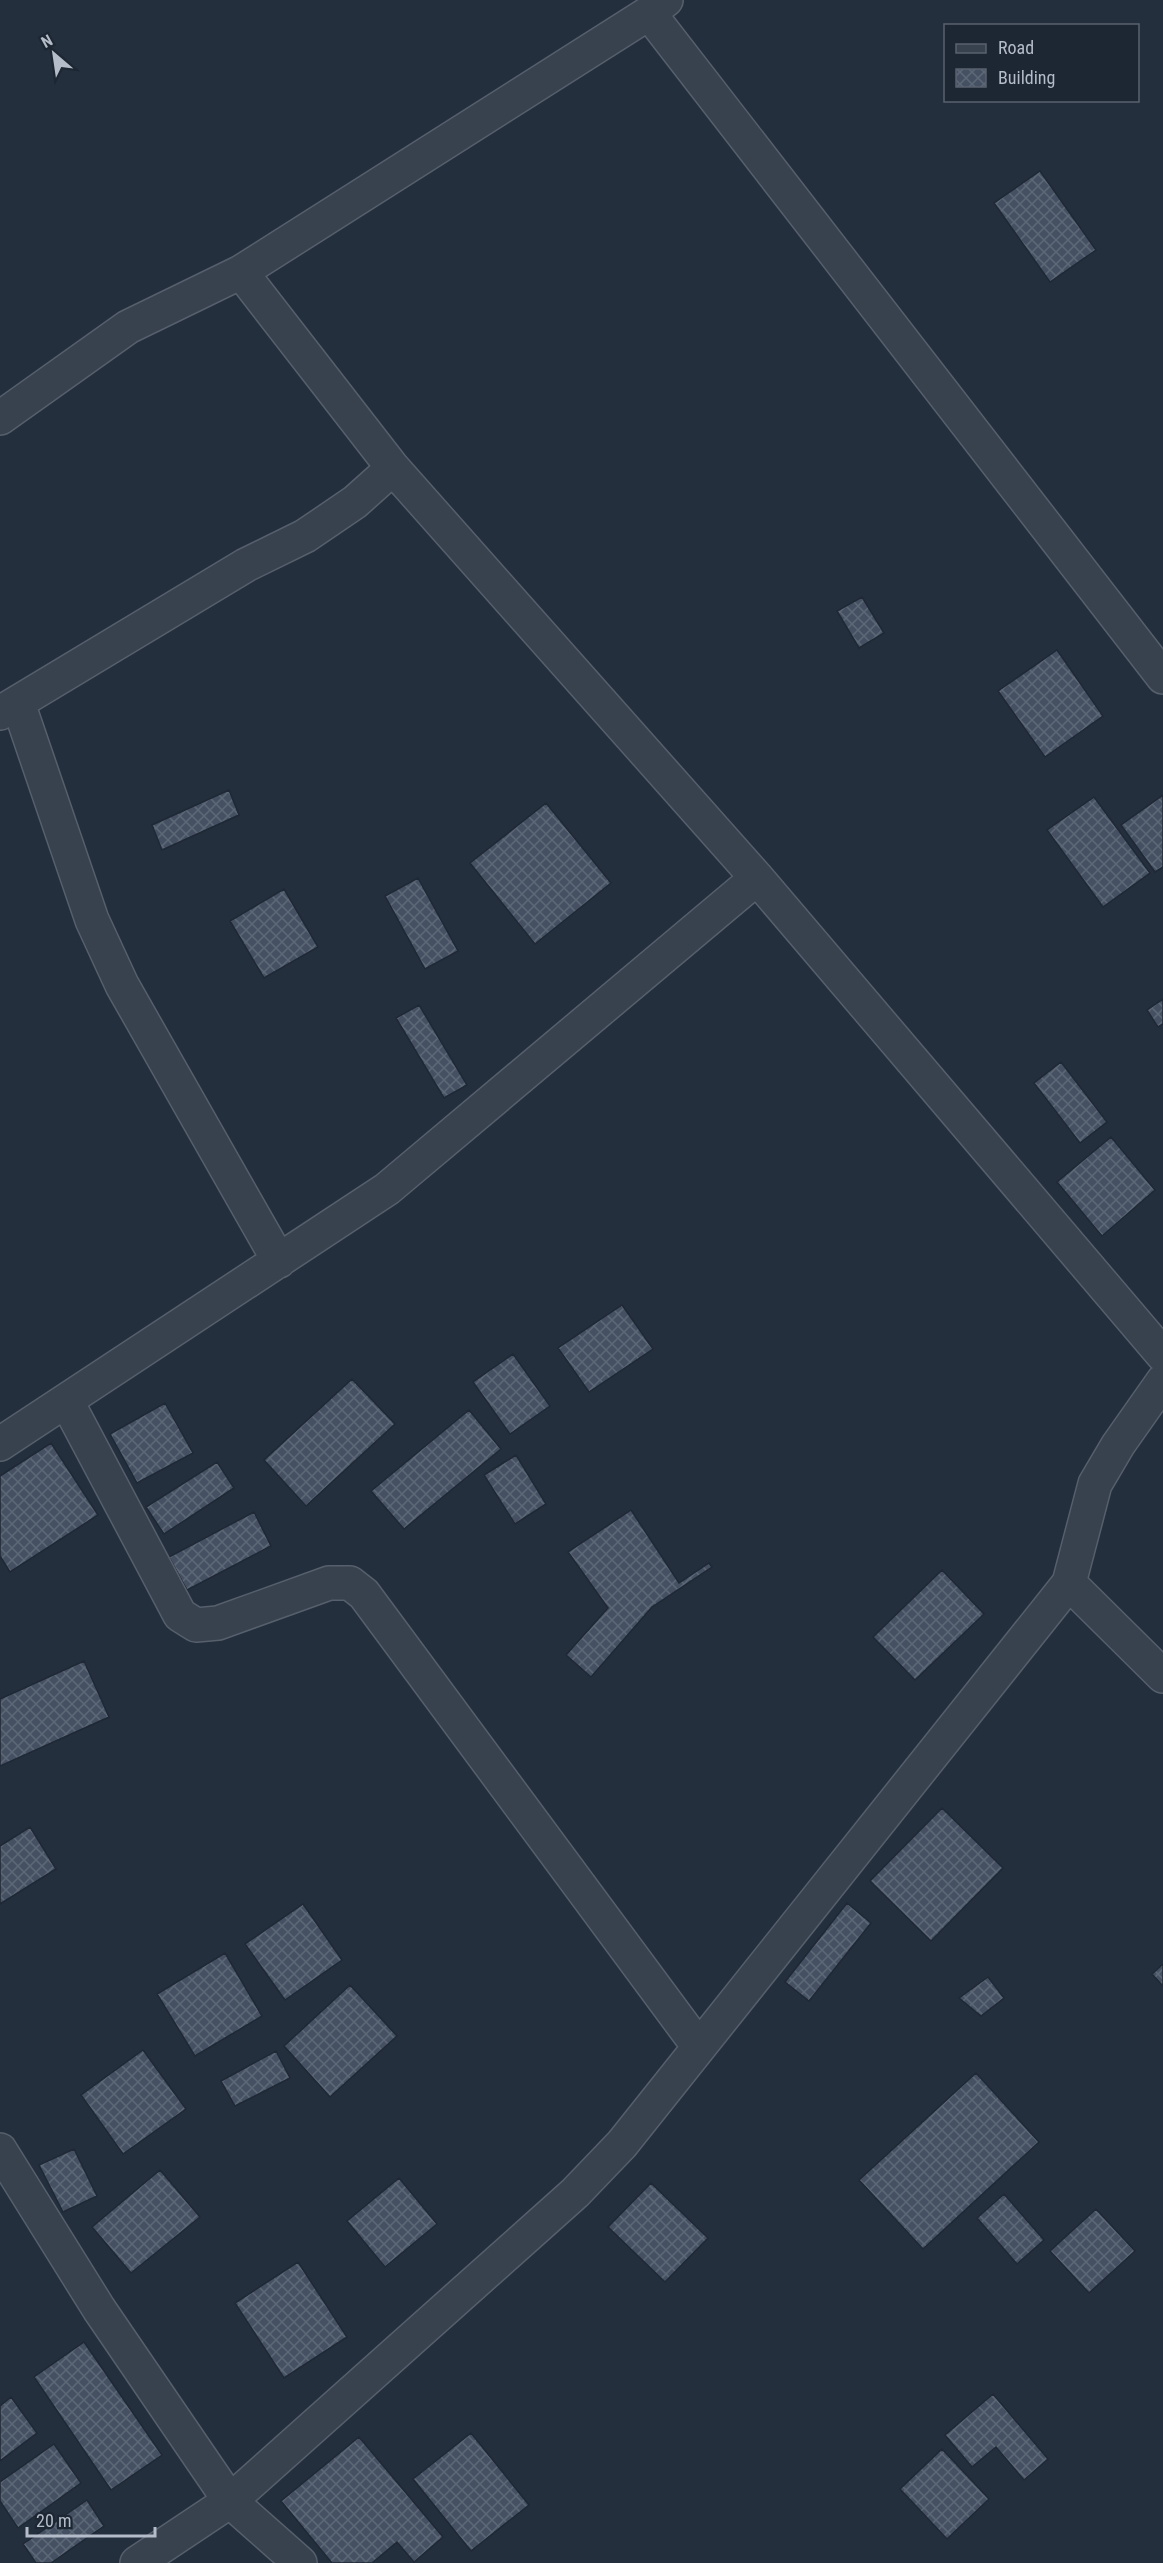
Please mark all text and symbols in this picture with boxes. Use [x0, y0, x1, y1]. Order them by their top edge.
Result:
north arrow [24, 24, 84, 84]
legend [944, 24, 1139, 102]
text: N [38, 31, 56, 52]
text: Road [998, 37, 1034, 58]
text: Building [998, 67, 1055, 88]
scale bar [27, 2500, 154, 2538]
text: 20 m [36, 2510, 71, 2531]

